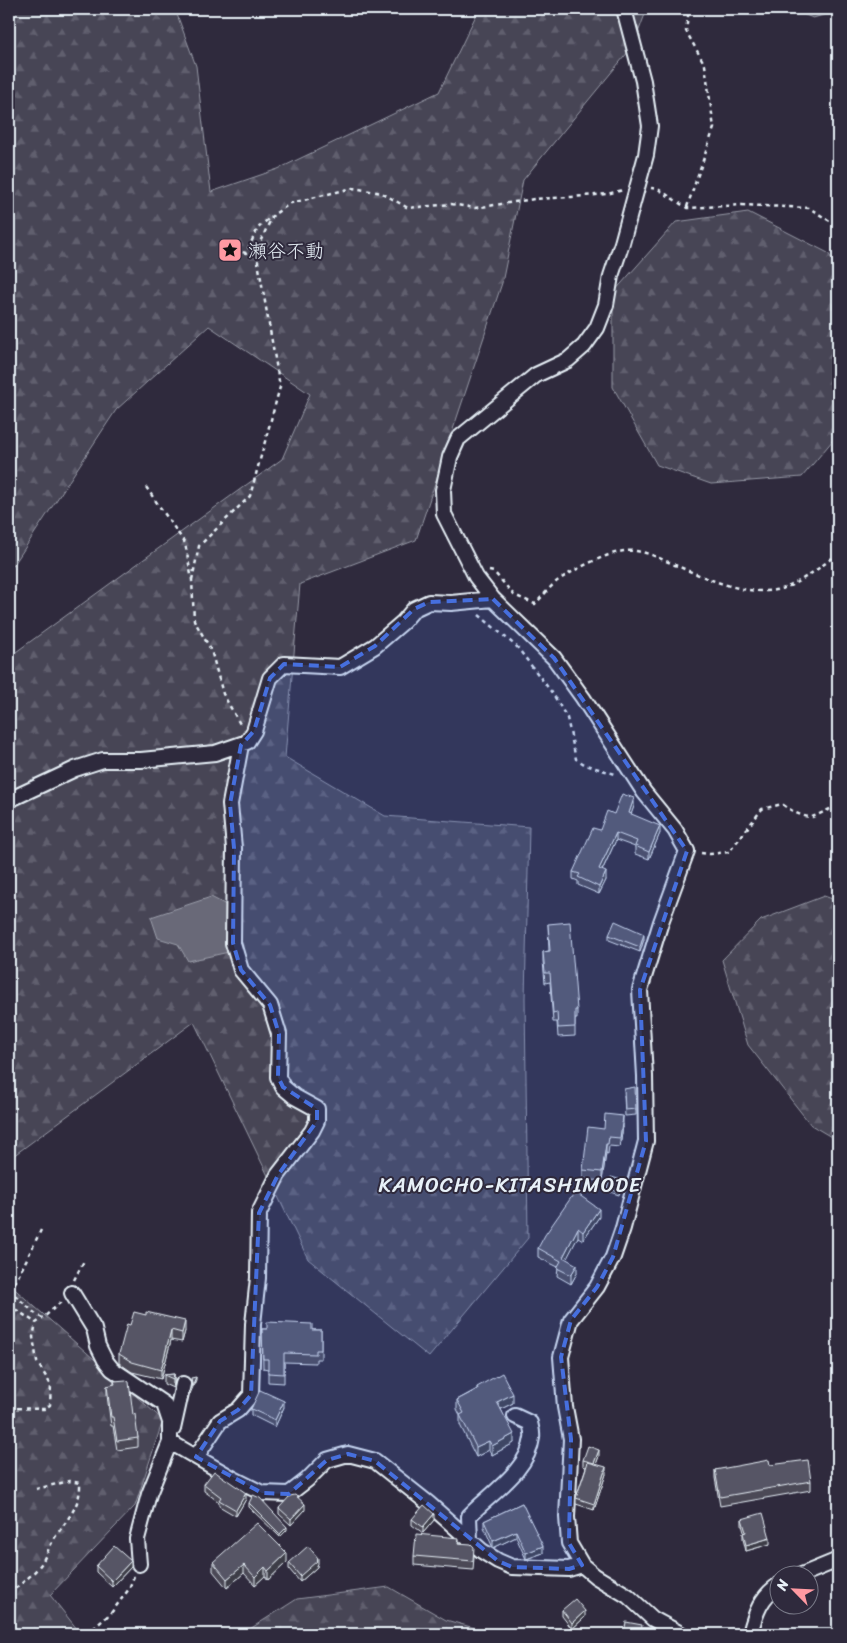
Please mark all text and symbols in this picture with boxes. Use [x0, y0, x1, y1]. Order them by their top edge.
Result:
place label: 瀬谷不動 [248, 234, 324, 267]
place icon: 瀬谷不動 [217, 237, 243, 263]
district label: KAMOCHO-KITASHIMODE [379, 1166, 642, 1204]
north arrow [770, 1566, 820, 1616]
text: N [769, 1575, 796, 1595]

